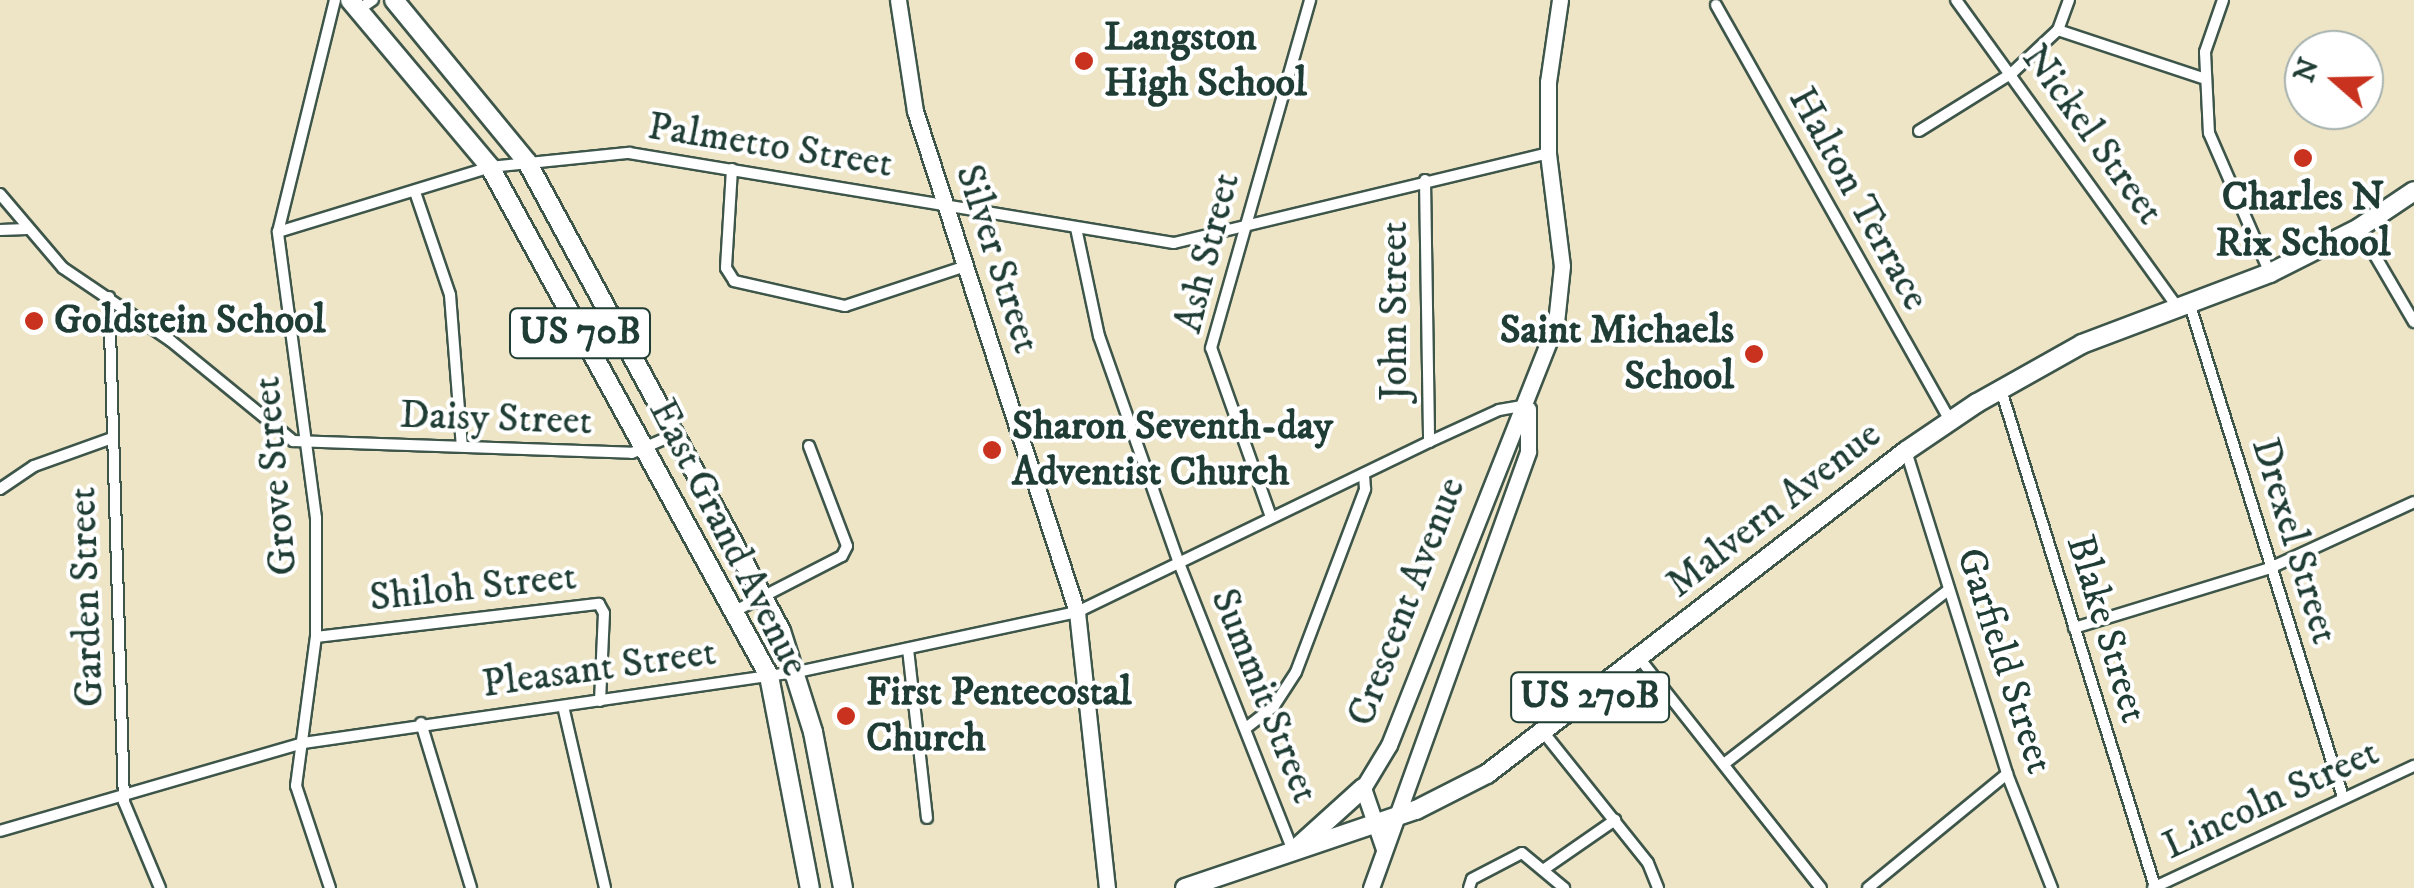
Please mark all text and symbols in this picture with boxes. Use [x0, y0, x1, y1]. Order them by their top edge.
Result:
place label: Langston High School [1104, 14, 1307, 108]
north arrow [2284, 30, 2384, 130]
street label: Nickel Street [2011, 36, 2173, 234]
marker: Langston High School [1073, 50, 1095, 72]
text: N [2287, 53, 2328, 87]
street label: Halton Terrace [1777, 79, 1939, 319]
street label: Palmetto Street [644, 103, 896, 189]
marker: Charles N Rix School [2292, 147, 2314, 169]
street label: Silver Street [944, 159, 1050, 359]
street label: Ash Street [1165, 168, 1251, 338]
place label: Charles N Rix School [2216, 174, 2390, 268]
street label: John Street [1371, 221, 1419, 401]
place label: Goldstein School [54, 297, 326, 345]
road number: US 70B [508, 300, 652, 366]
place label: Saint Michaels School [1500, 307, 1734, 401]
marker: Goldstein School [23, 310, 45, 332]
marker: Saint Michaels School [1743, 343, 1765, 365]
street label: Grove Street [243, 375, 309, 577]
street label: East Grand Avenue [637, 391, 819, 685]
street label: Daisy Street [399, 392, 593, 446]
place label: Sharon Seventh-day Adventist Church [1012, 403, 1333, 497]
street label: Malvern Avenue [1657, 411, 1891, 609]
street label: Drexel Street [2240, 432, 2348, 650]
marker: Sharon Seventh-day Adventist Church [981, 439, 1003, 461]
street label: Crescent Avenue [1338, 471, 1476, 733]
street label: Garden Street [59, 486, 115, 708]
street label: Blake Street [2055, 530, 2157, 728]
street label: Garfield Street [1945, 542, 2063, 780]
street label: Shiloh Street [367, 553, 579, 623]
street label: Summit Street [1199, 582, 1329, 810]
street label: Pleasant Street [479, 629, 719, 709]
road number: US 270B [1510, 664, 1670, 730]
place label: First Pentecostal Church [866, 669, 1132, 763]
marker: First Pentecostal Church [835, 705, 857, 727]
street label: Lincoln Street [2155, 729, 2387, 871]

